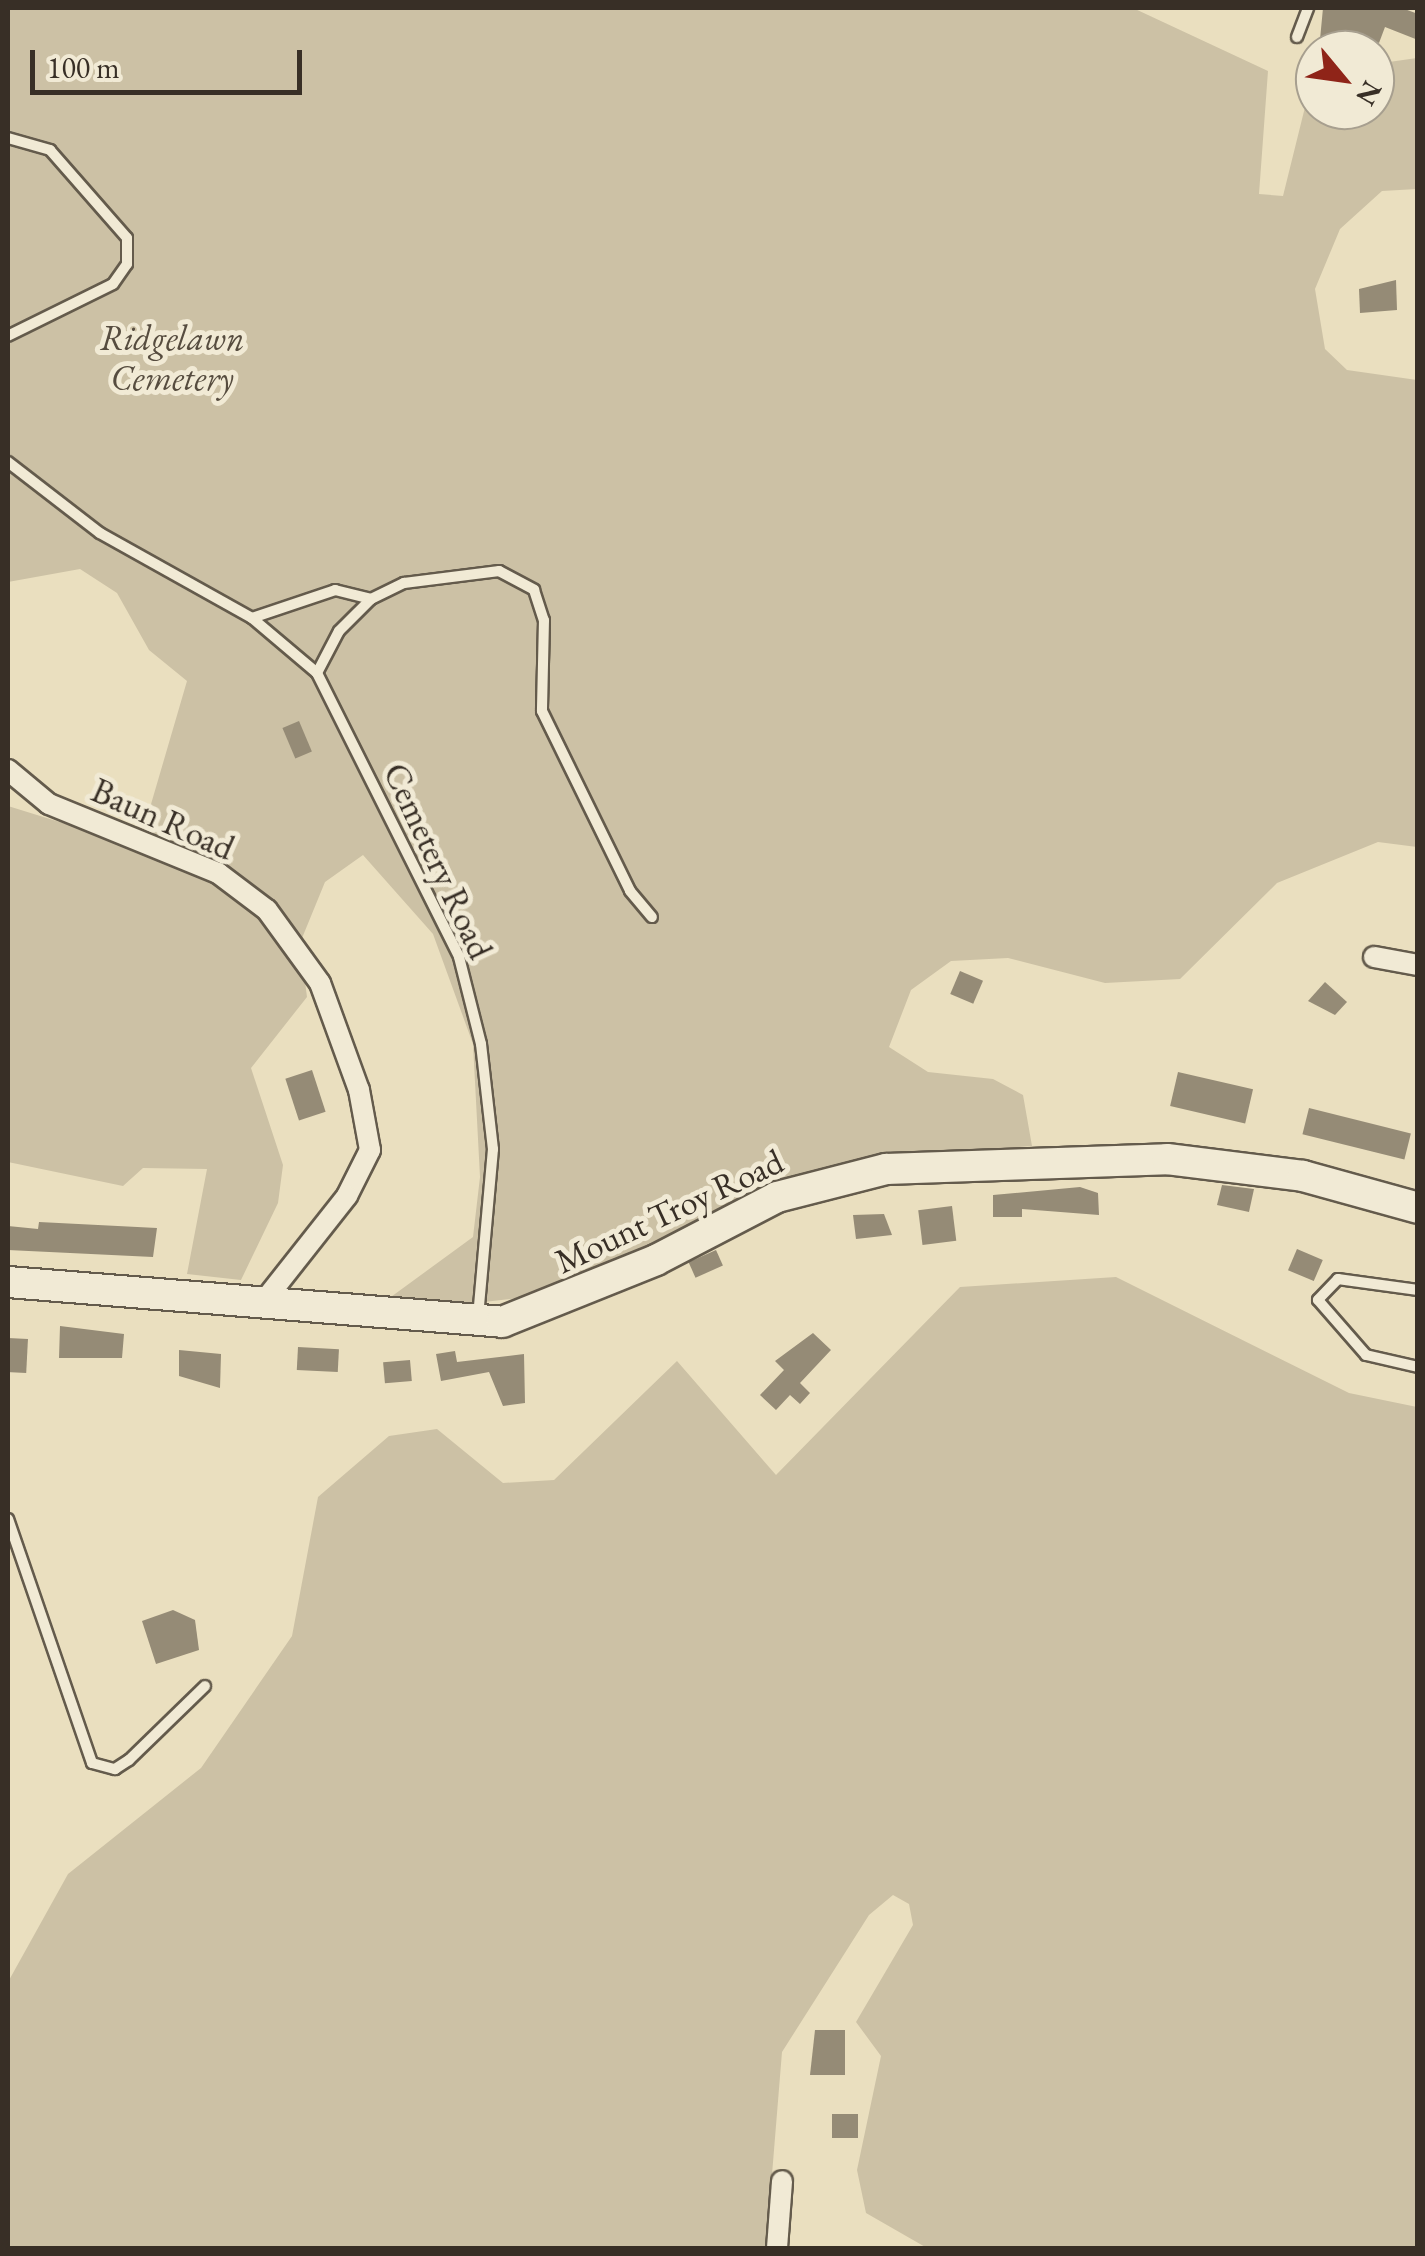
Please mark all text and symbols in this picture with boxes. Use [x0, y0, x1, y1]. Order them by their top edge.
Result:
scale bar [35, 30, 308, 92]
north arrow [1295, 30, 1395, 130]
text: 100 m [47, 48, 120, 87]
text: N [1348, 75, 1391, 112]
park label: Ridgelawn Cemetery [100, 317, 244, 399]
street label: Cemetery Road [374, 756, 502, 966]
street label: Baun Road [85, 769, 241, 869]
street label: Mount Troy Road [548, 1140, 790, 1282]

